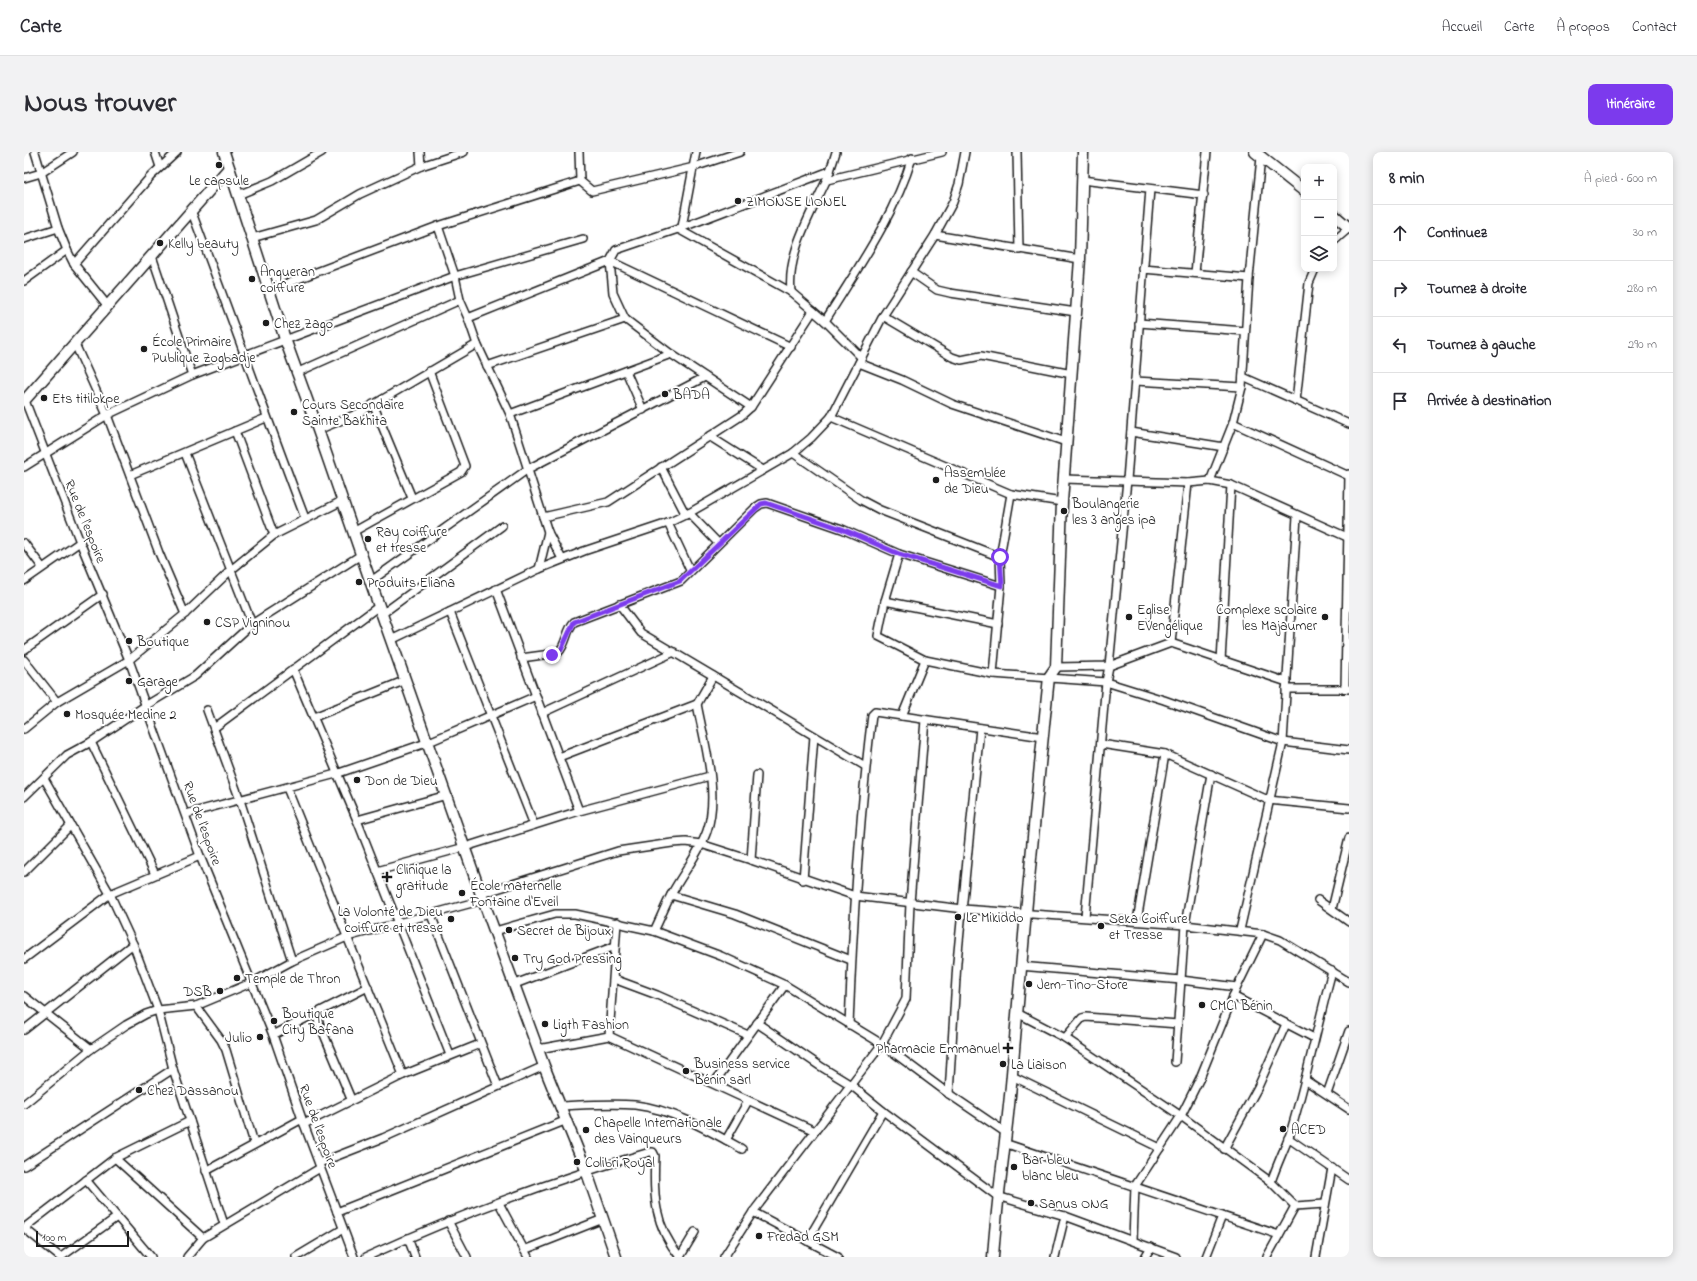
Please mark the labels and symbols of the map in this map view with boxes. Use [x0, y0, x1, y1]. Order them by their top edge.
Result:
marker: Le capsule [214, 160, 224, 170]
place label: Le capsule [189, 171, 250, 192]
place label: ZIMONSE LIONEL [746, 192, 847, 213]
marker: ZIMONSE LIONEL [733, 196, 743, 206]
place label: Kelly beauty [168, 234, 239, 256]
marker: Kelly beauty [155, 238, 165, 248]
place label: Angueran coiffure [260, 262, 315, 299]
marker: Angueran coiffure [247, 274, 257, 284]
place label: Chez Zago [274, 314, 333, 336]
marker: Chez Zago [261, 318, 271, 328]
place label: École Primaire Publique Zogbadje [152, 332, 256, 370]
marker: École Primaire Publique Zogbadje [139, 344, 149, 354]
place label: BADA [672, 385, 710, 406]
place label: Ets titilokpe [52, 389, 120, 410]
marker: BADA [660, 389, 670, 399]
marker: Ets titilokpe [39, 393, 49, 403]
place label: Cours Secondaire Sainte Bakhita [302, 395, 405, 432]
marker: Cours Secondaire Sainte Bakhita [289, 407, 299, 417]
place label: Assemblée de Dieu [944, 463, 1007, 500]
marker: Assemblée de Dieu [931, 475, 941, 485]
street label: Rue de l'espoire [58, 477, 111, 567]
place label: Boulangerie les 3 anges ipa [1071, 494, 1156, 532]
marker: Boulangerie les 3 anges ipa [1059, 506, 1069, 516]
place label: Ray coiffure et tresse [376, 522, 448, 559]
marker: Ray coiffure et tresse [363, 534, 373, 544]
route start [991, 548, 1009, 566]
place label: Produits Eliana [367, 573, 455, 594]
marker: Produits Eliana [354, 577, 364, 587]
place label: Eglise EVengélique [1137, 600, 1203, 638]
place label: Complexe scolaire les Majaumer [1216, 600, 1318, 637]
marker: Eglise EVengélique [1124, 612, 1134, 622]
marker: Complexe scolaire les Majaumer [1320, 612, 1330, 622]
place label: CSP Vigninou [215, 613, 290, 635]
marker: CSP Vigninou [202, 617, 212, 627]
place label: Boutique [136, 632, 190, 653]
marker: Boutique [124, 636, 134, 646]
route end [543, 646, 561, 664]
place label: Garage [137, 672, 179, 694]
marker: Garage [124, 676, 134, 686]
place label: Mosquée Medine 2 [75, 705, 177, 726]
marker: Mosquée Medine 2 [62, 709, 72, 719]
place label: Don de Dieu [364, 771, 438, 792]
marker: Don de Dieu [352, 775, 362, 785]
street label: Rue de l'espoire [177, 778, 227, 869]
place label: Clinique la gratitude [395, 860, 451, 898]
marker: Clinique la gratitude [381, 871, 393, 883]
place label: École maternelle Fontaine d'Eveil [469, 876, 562, 913]
marker: École maternelle Fontaine d'Eveil [457, 888, 467, 898]
place label: La Volonté de Dieu coiffure et tresse [338, 902, 444, 939]
place label: Le Mikiddo [966, 908, 1024, 929]
place label: Seka Coiffure et Tresse [1109, 909, 1188, 946]
marker: Le Mikiddo [953, 912, 963, 922]
marker: La Volonté de Dieu coiffure et tresse [446, 914, 456, 924]
place label: Secret de Bijoux [517, 921, 611, 942]
marker: Seka Coiffure et Tresse [1096, 921, 1106, 931]
marker: Secret de Bijoux [504, 925, 514, 935]
place label: Try God Pressing [523, 949, 622, 971]
marker: Try God Pressing [510, 953, 520, 963]
place label: Temple de Thron [245, 969, 340, 990]
marker: Temple de Thron [232, 973, 242, 983]
place label: Jem-Tino-Store [1037, 975, 1129, 996]
marker: Jem-Tino-Store [1024, 979, 1034, 989]
place label: DSB [182, 982, 212, 1003]
marker: DSB [215, 986, 225, 996]
place label: CMCI Bénin [1210, 996, 1273, 1017]
marker: CMCI Bénin [1197, 1000, 1207, 1010]
place label: Boutique City Bafana [281, 1004, 354, 1042]
place label: Ligth Fashion [553, 1015, 629, 1037]
marker: Boutique City Bafana [269, 1016, 279, 1026]
marker: Ligth Fashion [540, 1019, 550, 1029]
place label: Julio [225, 1028, 252, 1049]
marker: Julio [255, 1032, 265, 1042]
place label: Pharmacie Emmanuel [876, 1039, 1000, 1060]
marker: Pharmacie Emmanuel [1003, 1043, 1013, 1053]
place label: Business service Bénin sarl [693, 1054, 791, 1091]
place label: La Liaison [1011, 1055, 1066, 1076]
marker: La Liaison [998, 1059, 1008, 1069]
marker: Business service Bénin sarl [681, 1066, 691, 1076]
place label: Chez Dassanou [147, 1081, 239, 1102]
street label: Rue de l'espoire [293, 1081, 343, 1172]
marker: Chez Dassanou [134, 1085, 144, 1095]
place label: Chapelle Internationale des Vainqueurs [594, 1113, 723, 1150]
place label: ACED [1291, 1120, 1326, 1141]
marker: ACED [1278, 1124, 1288, 1134]
marker: Chapelle Internationale des Vainqueurs [581, 1125, 591, 1135]
place label: Bar bleu blanc bleu [1021, 1150, 1079, 1187]
place label: Colibri Royal [585, 1153, 655, 1175]
marker: Colibri Royal [572, 1157, 582, 1167]
marker: Bar bleu blanc bleu [1009, 1162, 1019, 1172]
place label: Sanus ONG [1039, 1194, 1109, 1215]
marker: Sanus ONG [1026, 1198, 1036, 1208]
place label: Fredad GSM [766, 1227, 839, 1248]
scale bar [36, 1229, 129, 1248]
marker: Fredad GSM [754, 1231, 764, 1241]

